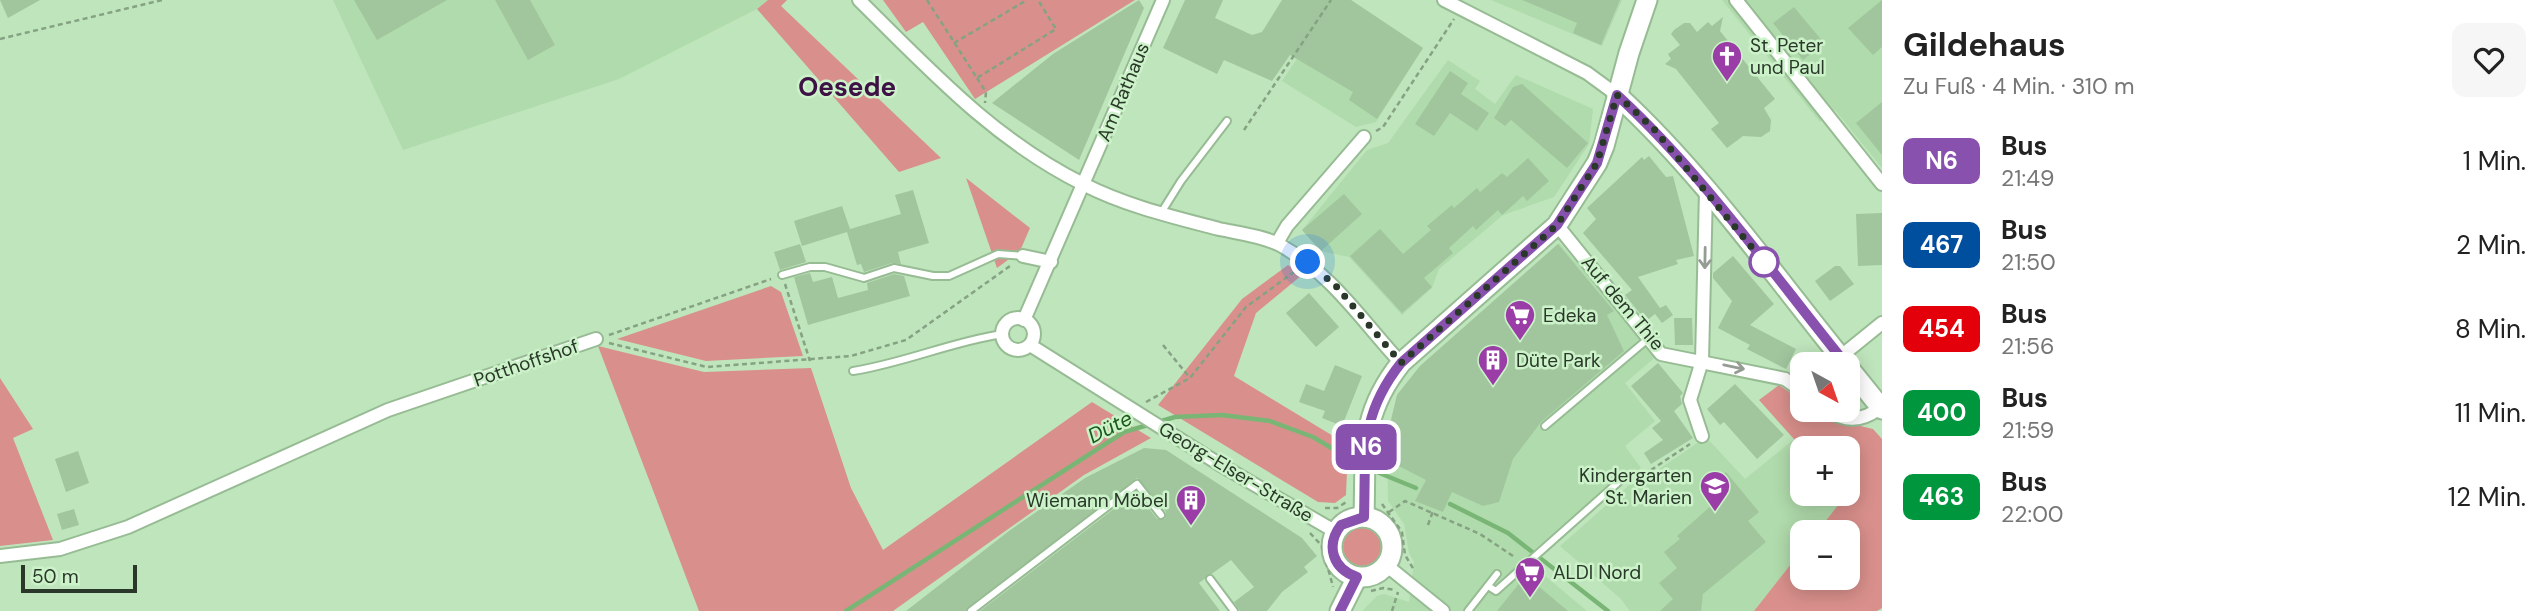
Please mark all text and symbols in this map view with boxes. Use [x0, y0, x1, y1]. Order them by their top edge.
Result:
text: Gildehaus [1903, 23, 2066, 66]
button: heart [2452, 23, 2526, 97]
place label: St. Peter und Paul [1750, 33, 1825, 80]
street label: Am Rathaus [1091, 39, 1155, 145]
church icon: St. Peter und Paul [1710, 39, 1744, 83]
district label: Oesede [798, 70, 896, 104]
text: Zu Fuß · 4 Min. · 310 m [1903, 71, 2134, 101]
text: Bus [2001, 129, 2047, 163]
text: 1 Min. [2463, 144, 2526, 178]
text: N6 [1925, 145, 1958, 176]
text: 21:49 [2001, 163, 2054, 193]
text: Bus [2001, 213, 2047, 247]
text: 2 Min. [2456, 228, 2526, 262]
text: 467 [1920, 229, 1963, 260]
your location [1290, 244, 1325, 279]
one-way arrow [1698, 246, 1711, 269]
unlabelled marker [1749, 247, 1779, 277]
text: 21:50 [2001, 247, 2056, 277]
street label: Auf dem Thie [1576, 250, 1670, 356]
text: Bus [2001, 297, 2047, 331]
supermarket icon: Edeka [1503, 298, 1537, 342]
place label: Edeka [1543, 303, 1596, 328]
text: 8 Min. [2455, 312, 2526, 346]
text: 454 [1918, 313, 1965, 344]
text: 21:56 [2001, 331, 2055, 361]
street label: Potthoffshof [470, 333, 582, 393]
building icon: Düte Park [1476, 343, 1510, 387]
place label: Düte Park [1516, 348, 1601, 373]
north arrow [1790, 352, 1860, 422]
map controls [1790, 352, 1860, 590]
one-way arrow [1722, 360, 1745, 374]
text: Bus [2001, 381, 2048, 415]
text: 11 Min. [2455, 396, 2526, 430]
text: 400 [1917, 397, 1966, 428]
water label: Düte [1083, 404, 1137, 450]
text: 21:59 [2001, 415, 2054, 445]
street label: Georg-Elser-Straße [1154, 416, 1318, 528]
line badge: N6 [1334, 424, 1398, 470]
text: N6 [1350, 431, 1382, 462]
button: + [1790, 436, 1860, 506]
place label: Kindergarten St. Marien [1579, 463, 1692, 510]
text: Bus [2001, 465, 2047, 499]
school or university icon: Kindergarten St. Marien [1698, 469, 1732, 513]
text: 12 Min. [2448, 480, 2526, 514]
text: 463 [1919, 481, 1964, 512]
building icon: Wiemann Möbel [1174, 483, 1208, 527]
place label: Wiemann Möbel [1026, 488, 1168, 513]
text: 22:00 [2001, 499, 2064, 529]
button: − [1790, 520, 1860, 590]
supermarket icon: ALDI Nord [1513, 555, 1547, 599]
place label: ALDI Nord [1553, 560, 1641, 585]
scale bar [21, 562, 136, 594]
text: 50 m [32, 564, 79, 589]

